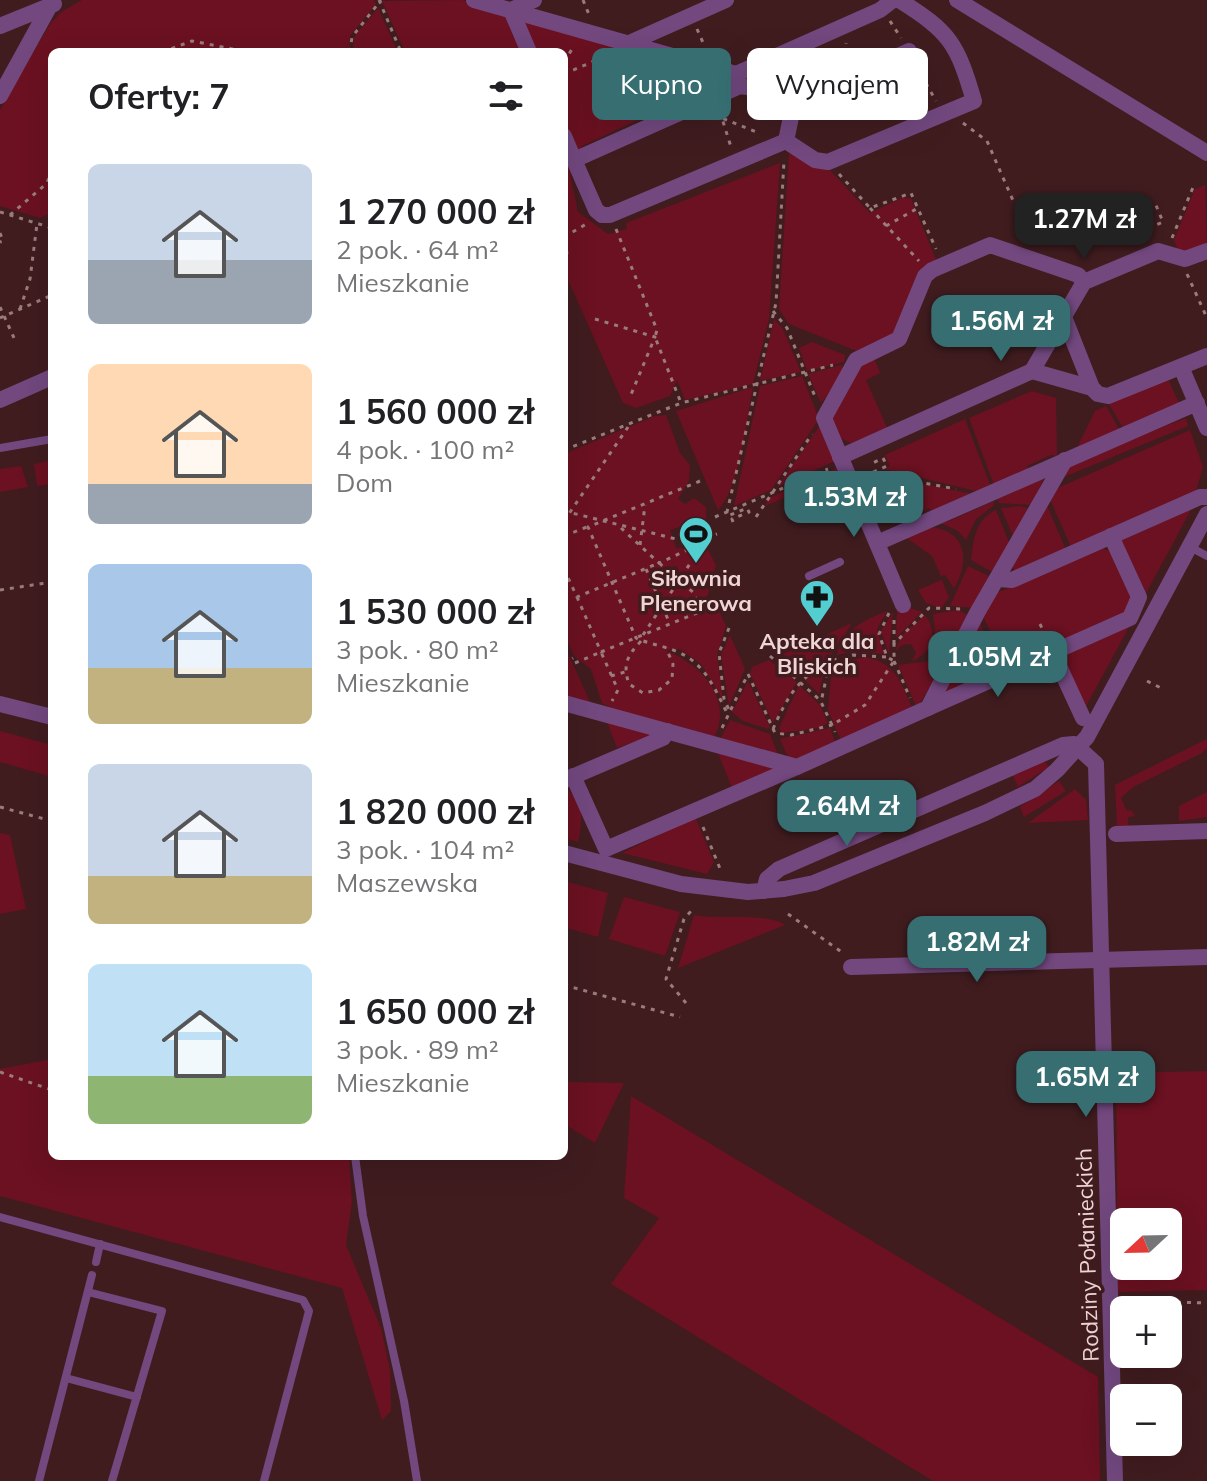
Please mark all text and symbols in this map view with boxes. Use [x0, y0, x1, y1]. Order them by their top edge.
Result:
chip: Kupno [592, 48, 731, 120]
chip: Wynajem [747, 48, 928, 120]
icon: filters [484, 74, 528, 118]
text: Oferty: 7 [88, 75, 230, 118]
text: 1 270 000 zł [336, 190, 534, 233]
pin: 1.27M zł [1001, 193, 1167, 261]
icon: home [152, 196, 248, 292]
text: 1.27M zł [1032, 202, 1136, 235]
text: 2 pok. · 64 m² [336, 233, 499, 266]
text: Mieszkanie [336, 266, 469, 299]
pin: 1.56M zł [918, 295, 1084, 363]
text: 1.56M zł [949, 304, 1053, 337]
text: 1 560 000 zł [336, 390, 534, 433]
icon: home [152, 396, 248, 492]
text: 4 pok. · 100 m² [336, 433, 514, 466]
text: Dom [336, 466, 393, 499]
pin: 1.53M zł [771, 471, 937, 539]
text: 1.53M zł [802, 480, 906, 513]
sports icon: Siłownia Plenerowa [677, 515, 715, 565]
place label: Siłownia Plenerowa [640, 564, 752, 617]
pharmacy icon: Apteka dla Bliskich [798, 578, 836, 628]
text: 1 530 000 zł [336, 590, 534, 633]
icon: home [152, 596, 248, 692]
place label: Apteka dla Bliskich [759, 627, 875, 680]
pin: 1.05M zł [915, 631, 1081, 699]
text: 3 pok. · 80 m² [336, 633, 499, 666]
text: 1.05M zł [946, 640, 1050, 673]
text: Mieszkanie [336, 666, 469, 699]
pin: 2.64M zł [764, 780, 930, 848]
text: 2.64M zł [795, 789, 899, 822]
text: 1 820 000 zł [336, 790, 534, 833]
icon: home [152, 796, 248, 892]
text: 3 pok. · 104 m² [336, 833, 514, 866]
text: Maszewska [336, 866, 478, 899]
pin: 1.82M zł [894, 916, 1060, 984]
text: 1.82M zł [925, 925, 1029, 958]
text: 1 650 000 zł [336, 990, 534, 1033]
icon: home [152, 996, 248, 1092]
text: 3 pok. · 89 m² [336, 1033, 499, 1066]
pin: 1.65M zł [1003, 1051, 1169, 1119]
text: 1.65M zł [1034, 1060, 1138, 1093]
text: Mieszkanie [336, 1066, 469, 1099]
street label: Rodziny Połanieckich [1069, 1148, 1105, 1362]
north arrow [1110, 1208, 1182, 1280]
map controls [1110, 1208, 1182, 1456]
button: + [1110, 1296, 1182, 1368]
button: − [1110, 1384, 1182, 1456]

